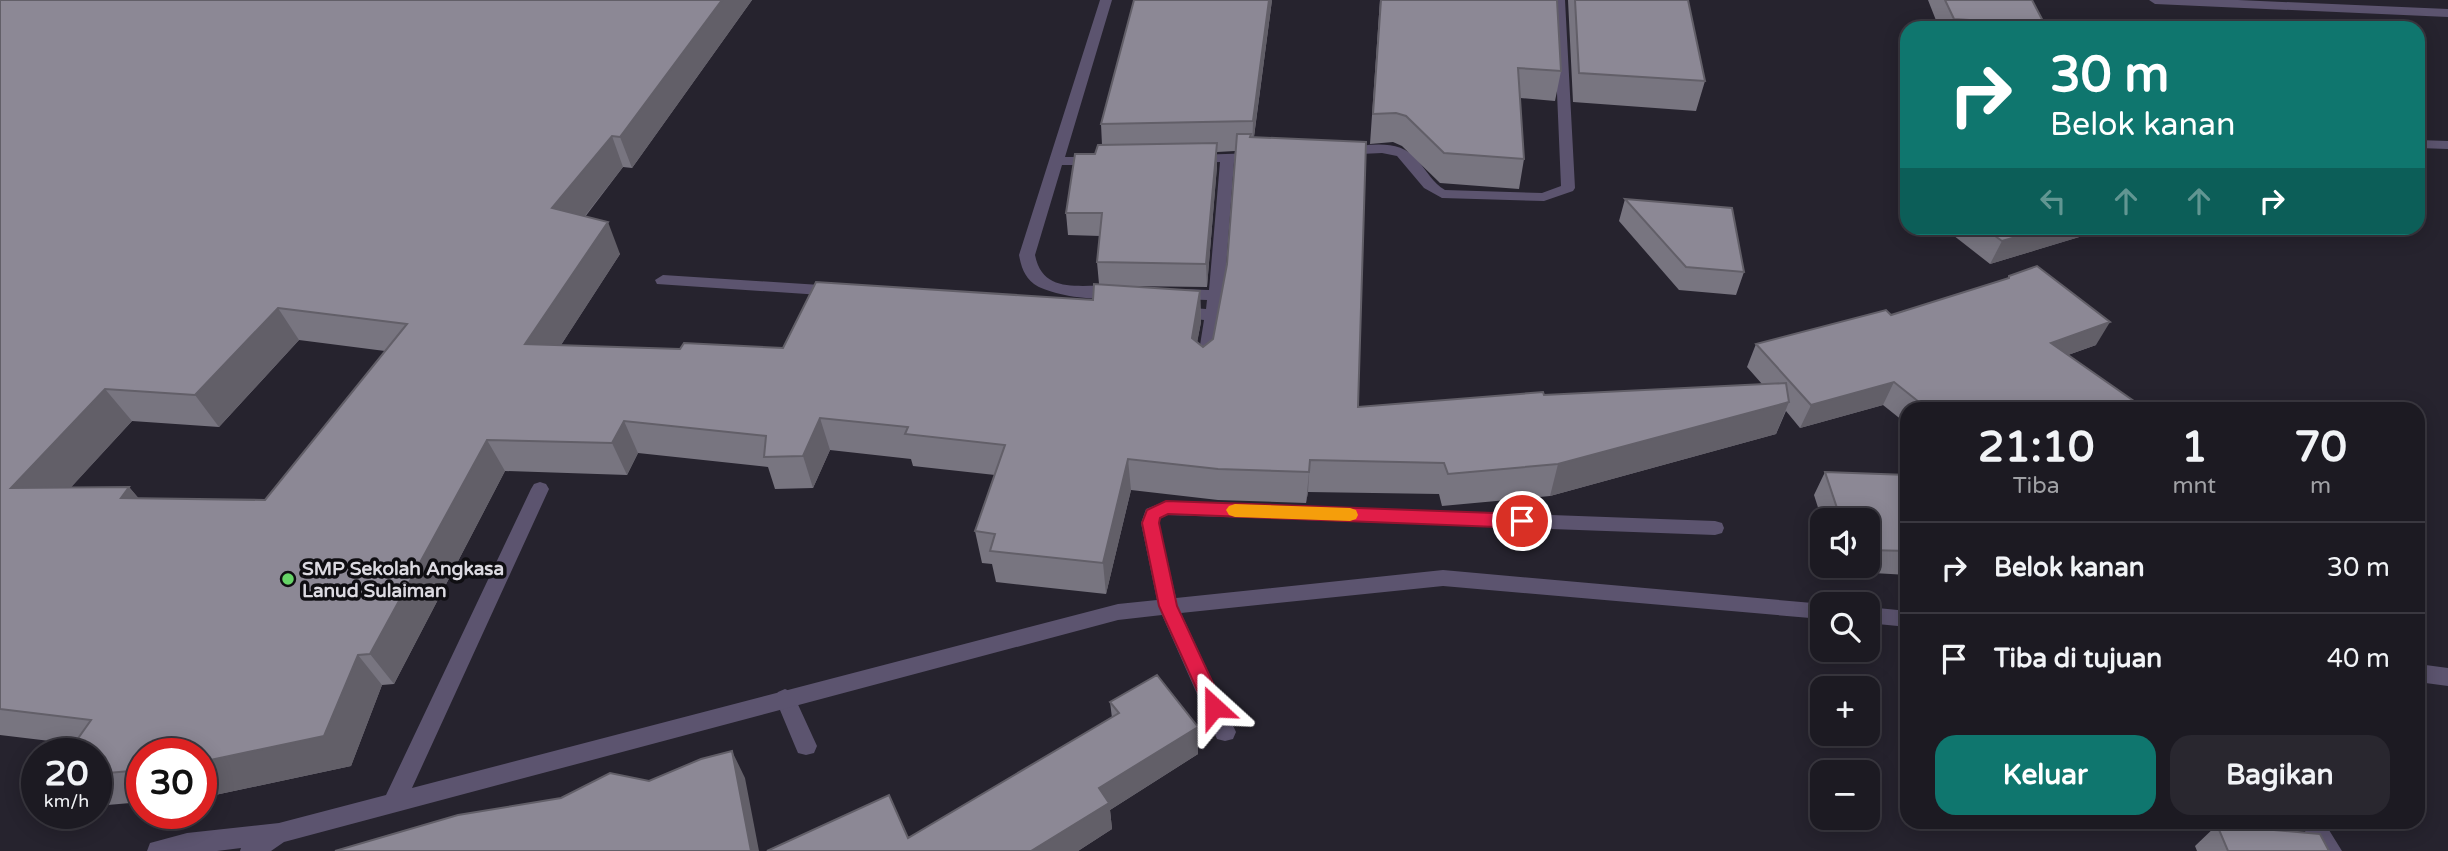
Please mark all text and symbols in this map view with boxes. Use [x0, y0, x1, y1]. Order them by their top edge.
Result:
text: 30 m [2050, 46, 2169, 105]
icon: right [1935, 49, 2026, 140]
text: Belok kanan [2050, 106, 2235, 144]
icon: left [2034, 182, 2072, 220]
icon: ahead [2107, 182, 2145, 220]
icon: ahead [2180, 182, 2218, 220]
icon: right [2253, 182, 2291, 220]
text: 21:10 [1978, 422, 2094, 473]
text: 1 [2181, 422, 2208, 473]
text: 70 [2294, 422, 2347, 473]
text: Tiba [2013, 472, 2060, 500]
text: mnt [2173, 472, 2216, 500]
text: m [2310, 472, 2331, 500]
pin [1492, 491, 1552, 551]
icon: arrive [1503, 502, 1541, 540]
map controls [1810, 508, 1880, 830]
button: sound [1810, 508, 1880, 578]
icon: right [1935, 549, 1973, 587]
text: Belok kanan [1994, 552, 2145, 583]
text: 30 m [2327, 552, 2390, 583]
place label: SMP Sekolah Angkasa Lanud Sulaiman [302, 558, 504, 602]
marker: SMP Sekolah Angkasa Lanud Sulaiman [280, 571, 296, 587]
button: search [1810, 592, 1880, 662]
icon: arrive [1935, 640, 1973, 678]
text: Tiba di tujuan [1994, 643, 2162, 674]
text: 40 m [2327, 643, 2390, 674]
position arrow [1177, 670, 1251, 744]
button: + [1810, 676, 1880, 746]
button: Keluar [1935, 735, 2156, 815]
button: Bagikan [2170, 735, 2390, 815]
speed limit sign: 30 [126, 738, 217, 829]
text: 20 [45, 753, 88, 795]
button: − [1810, 760, 1880, 830]
text: km/h [44, 790, 89, 812]

